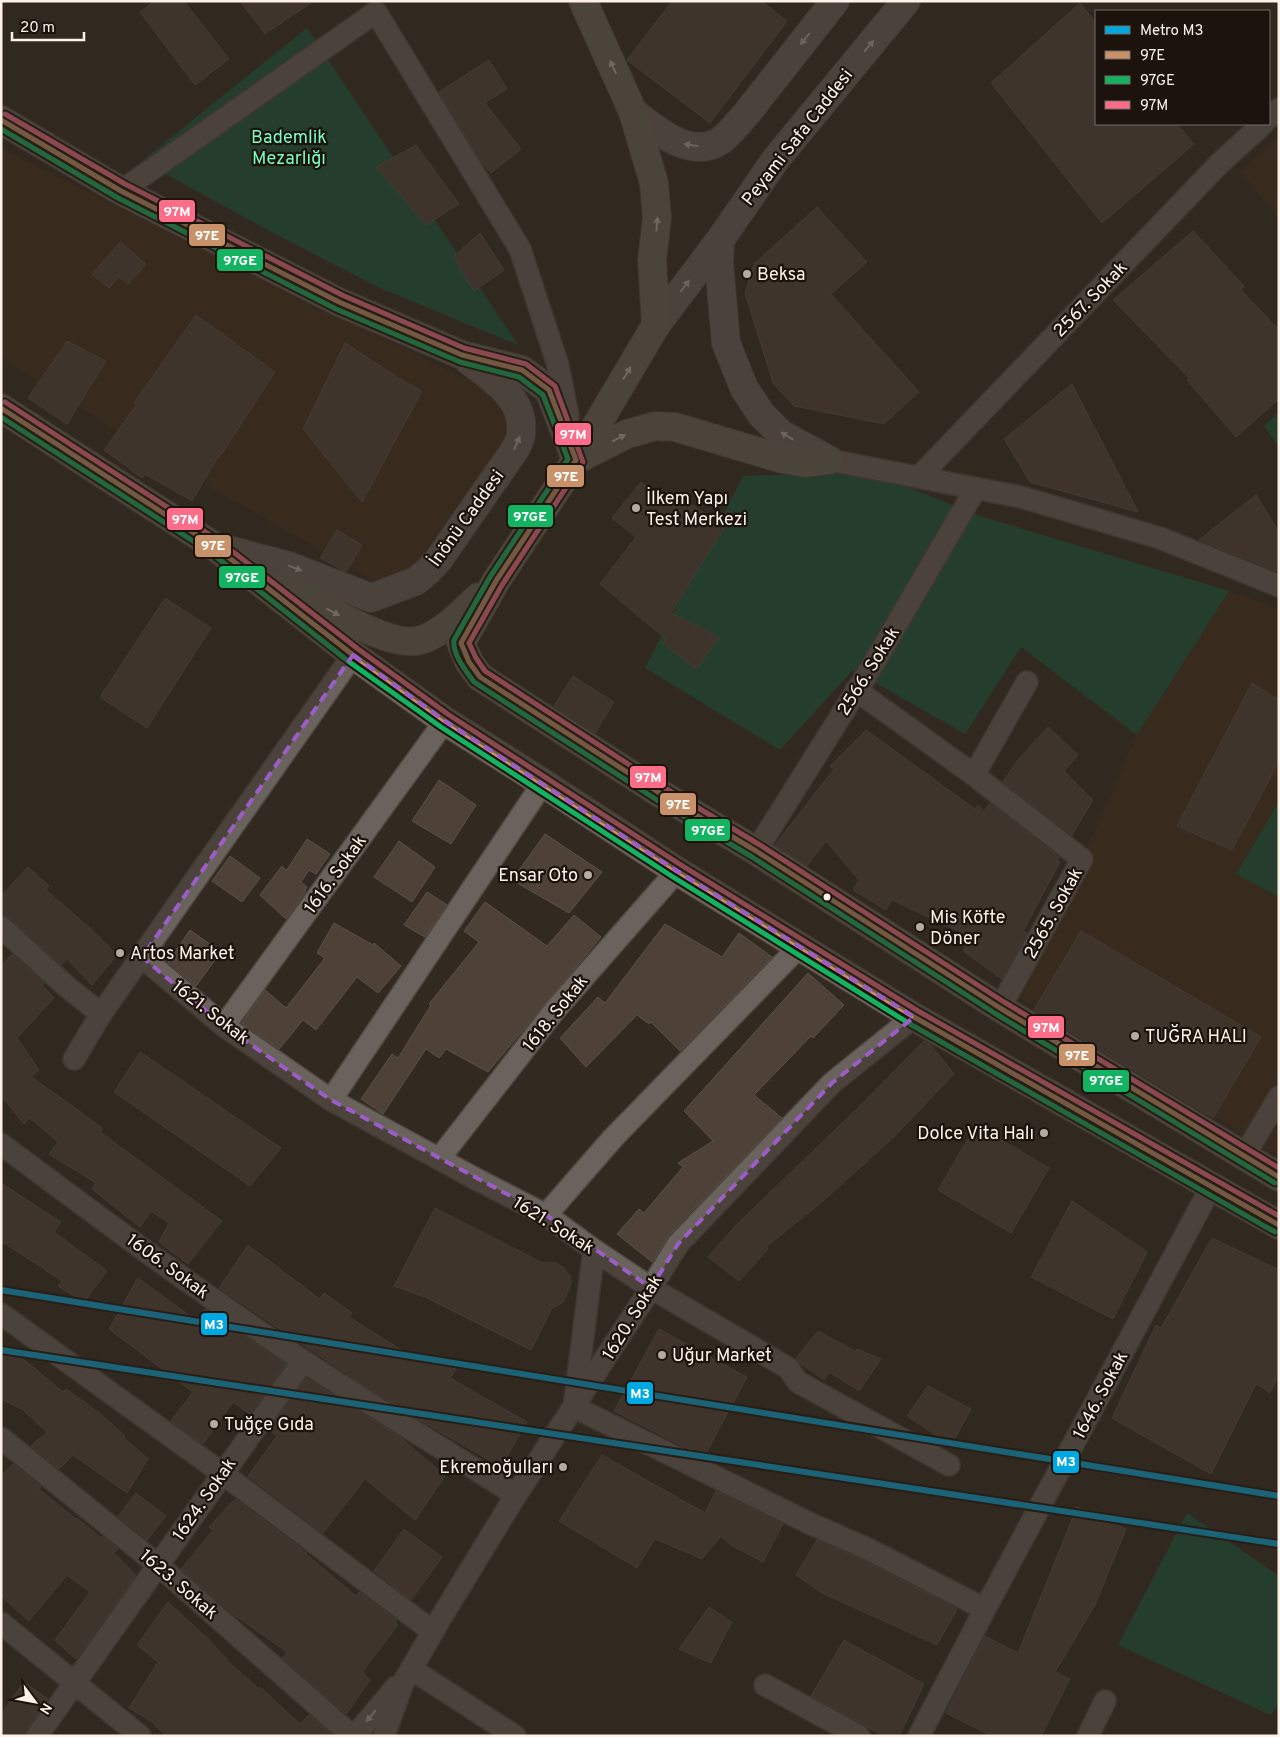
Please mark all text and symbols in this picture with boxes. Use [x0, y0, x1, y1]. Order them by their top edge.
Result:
scale bar [12, 10, 85, 42]
legend [1095, 10, 1270, 125]
text: 20 m [20, 19, 55, 38]
text: Metro M3 [1140, 22, 1204, 41]
one-way arrow [800, 33, 810, 46]
one-way arrow [864, 40, 875, 53]
text: 97E [1140, 47, 1165, 66]
one-way arrow [608, 60, 616, 74]
street label: Peyami Safa Caddesi [738, 65, 859, 211]
text: 97GE [1140, 72, 1175, 91]
text: 97M [1140, 97, 1168, 116]
park label: Bademlik Mezarlığı [251, 127, 327, 171]
one-way arrow [683, 141, 699, 149]
line badge: 97M [158, 199, 196, 223]
text: 97M [163, 204, 191, 221]
one-way arrow [653, 216, 661, 232]
line badge: 97E [188, 223, 226, 247]
text: 97E [195, 228, 220, 245]
line badge: 97GE [216, 248, 264, 272]
text: 97GE [223, 253, 257, 270]
street label: 2567. Sokak [1049, 257, 1133, 343]
place label: Beksa [757, 264, 806, 287]
marker: Beksa [741, 268, 753, 280]
one-way arrow [680, 280, 691, 293]
one-way arrow [623, 367, 632, 380]
line badge: 97M [554, 422, 592, 446]
text: 97M [559, 427, 587, 444]
one-way arrow [780, 432, 793, 441]
one-way arrow [612, 434, 626, 442]
one-way arrow [514, 436, 522, 450]
line badge: 97E [546, 464, 585, 488]
street label: İnönü Caddesi [423, 465, 510, 572]
text: 97E [554, 469, 579, 486]
place label: İlkem Yapı Test Merkezi [646, 486, 747, 532]
marker: İlkem Yapı Test Merkezi [630, 502, 642, 514]
line badge: 97GE [507, 504, 554, 528]
line badge: 97M [166, 507, 204, 531]
text: 97GE [513, 509, 547, 526]
text: 97M [171, 512, 199, 529]
line badge: 97E [194, 534, 232, 558]
text: 97E [201, 538, 226, 555]
line badge: 97GE [218, 565, 266, 589]
one-way arrow [287, 565, 302, 572]
text: 97GE [225, 570, 259, 587]
one-way arrow [326, 607, 340, 616]
street label: 2566. Sokak [833, 623, 906, 721]
line badge: 97M [629, 765, 667, 789]
text: 97M [634, 770, 662, 787]
line badge: 97E [659, 792, 697, 816]
text: 97E [666, 797, 691, 814]
line badge: 97GE [684, 818, 731, 842]
text: 97GE [691, 823, 725, 840]
street label: 1616. Sokak [300, 831, 373, 919]
street label: 2565. Sokak [1020, 864, 1089, 963]
place label: Ensar Oto [498, 865, 578, 888]
marker: Ensar Oto [582, 869, 594, 881]
unlabelled marker [822, 892, 832, 902]
place label: Mis Köfte Döner [930, 907, 1005, 951]
marker: Mis Köfte Döner [914, 921, 926, 933]
place label: Artos Market [130, 943, 235, 966]
marker: Artos Market [114, 947, 126, 959]
street label: 1618. Sokak [518, 971, 594, 1057]
street label: 1621. Sokak [167, 976, 253, 1051]
line badge: 97M [1027, 1015, 1065, 1039]
text: 97M [1032, 1020, 1060, 1037]
place label: TUĞRA HALI [1145, 1024, 1247, 1049]
marker: TUĞRA HALI [1129, 1030, 1141, 1042]
line badge: 97E [1058, 1043, 1096, 1067]
text: 97E [1065, 1048, 1090, 1065]
line badge: 97GE [1082, 1069, 1130, 1093]
text: 97GE [1089, 1073, 1123, 1090]
place label: Dolce Vita Halı [917, 1123, 1034, 1146]
marker: Dolce Vita Halı [1038, 1127, 1050, 1139]
street label: 1621. Sokak [508, 1192, 598, 1260]
street label: 1606. Sokak [121, 1229, 213, 1305]
street label: 1620. Sokak [598, 1271, 669, 1365]
line badge: M3 [200, 1312, 228, 1336]
text: M3 [204, 1317, 224, 1334]
place label: Uğur Market [672, 1345, 772, 1368]
street label: 1646. Sokak [1069, 1348, 1134, 1444]
marker: Uğur Market [656, 1349, 668, 1361]
line badge: M3 [626, 1381, 654, 1405]
text: M3 [630, 1386, 650, 1403]
place label: Tuğçe Gıda [224, 1414, 314, 1437]
marker: Tuğçe Gıda [208, 1418, 220, 1430]
line badge: M3 [1052, 1450, 1080, 1474]
street label: 1624. Sokak [168, 1454, 242, 1546]
text: M3 [1056, 1454, 1076, 1471]
place label: Ekremoğulları [439, 1457, 553, 1480]
marker: Ekremoğulları [557, 1461, 569, 1473]
street label: 1623. Sokak [134, 1545, 222, 1625]
north arrow [10, 1677, 60, 1727]
text: N [35, 1699, 55, 1717]
one-way arrow [366, 1709, 377, 1722]

